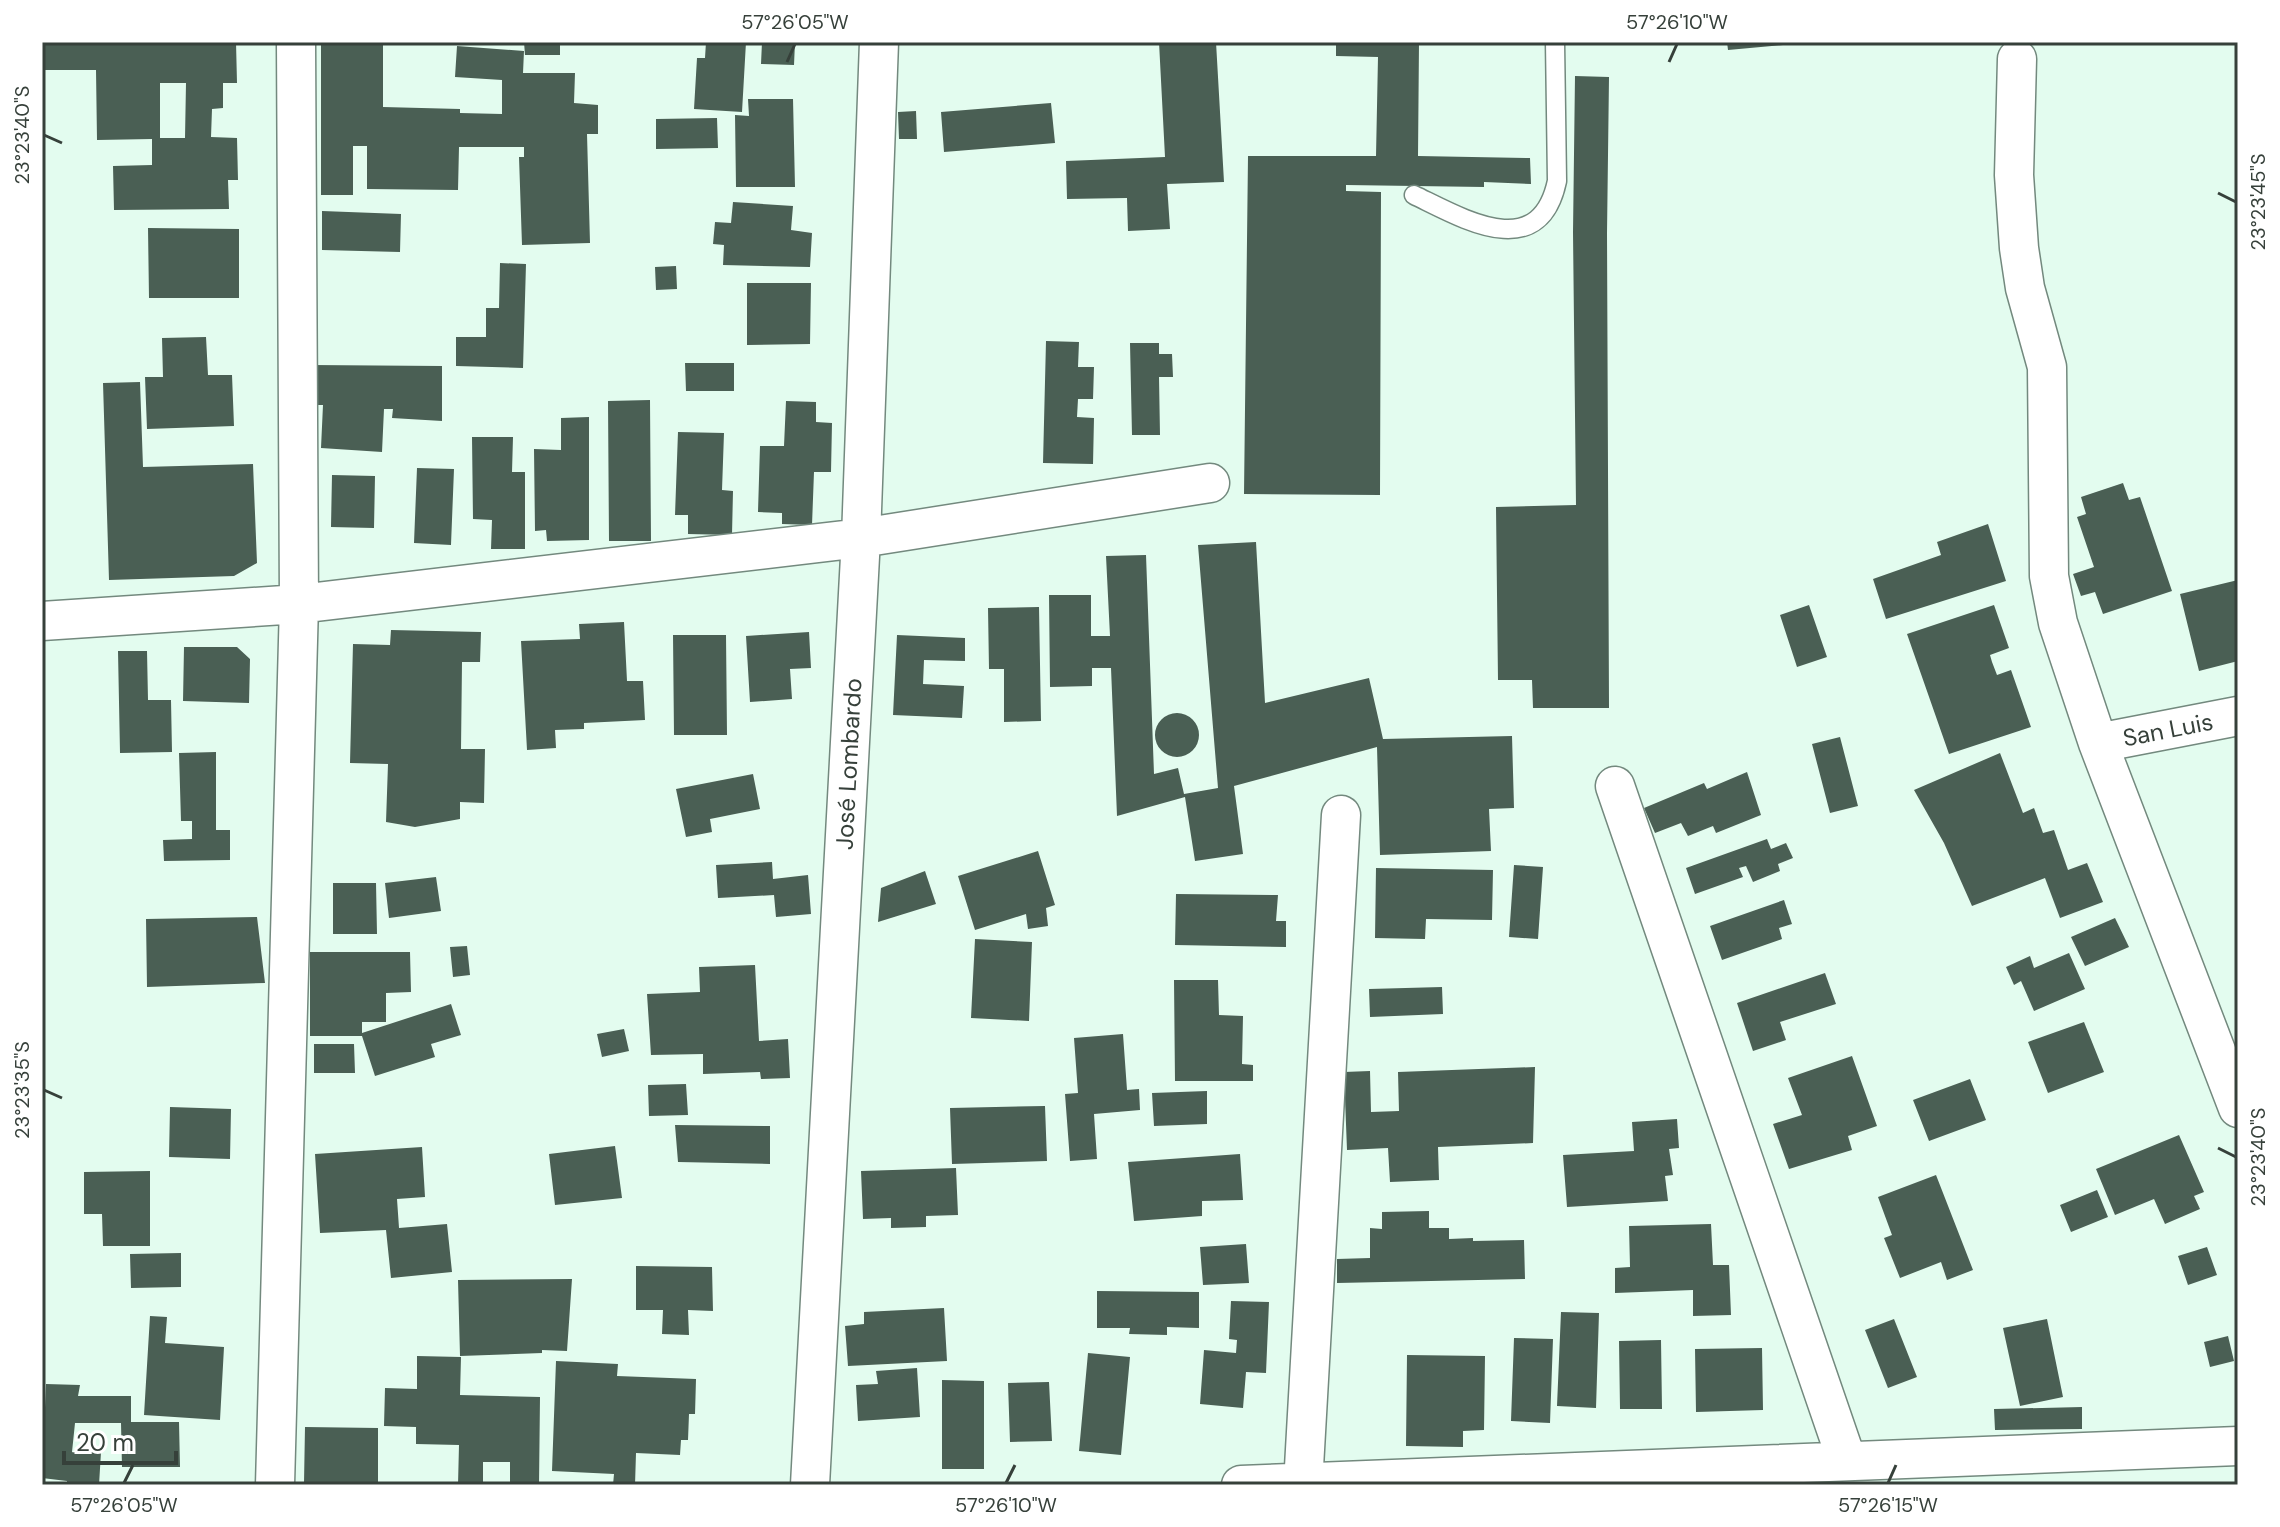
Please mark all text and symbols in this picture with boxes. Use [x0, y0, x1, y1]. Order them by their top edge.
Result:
text: 57°26'05"W [741, 9, 849, 35]
text: 57°26'10"W [1626, 9, 1728, 35]
text: 23°23'40"S [9, 86, 35, 184]
text: 23°23'45"S [2245, 153, 2271, 251]
street label: José Lombardo [829, 677, 868, 851]
street label: San Luis [2120, 706, 2216, 753]
text: 23°23'35"S [9, 1041, 35, 1139]
text: 23°23'40"S [2245, 1108, 2271, 1206]
scale bar [64, 1415, 176, 1465]
text: 20 m [76, 1427, 134, 1458]
text: 57°26'05"W [70, 1492, 178, 1518]
text: 57°26'10"W [955, 1492, 1057, 1518]
text: 57°26'15"W [1838, 1492, 1938, 1518]

